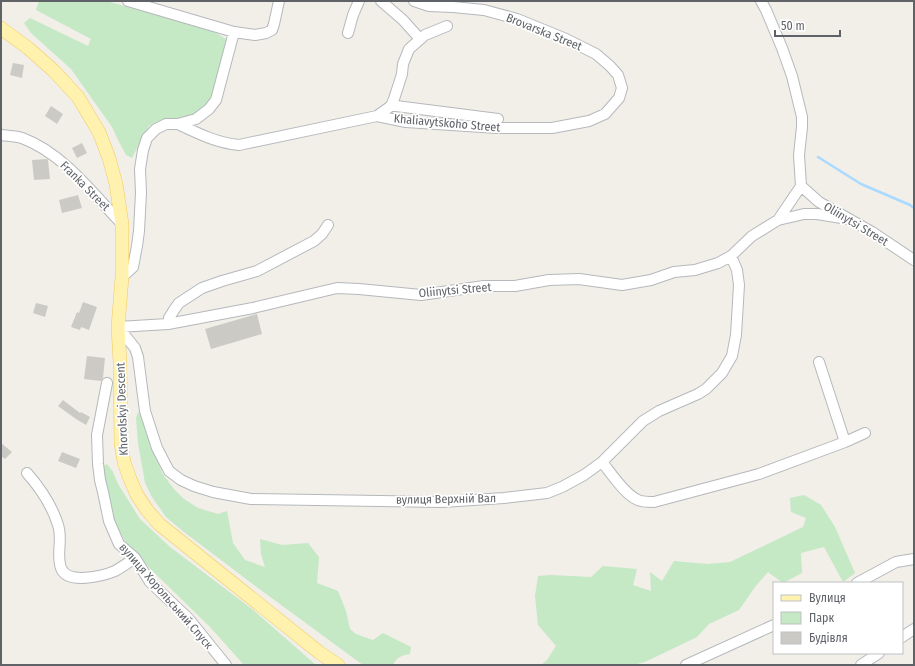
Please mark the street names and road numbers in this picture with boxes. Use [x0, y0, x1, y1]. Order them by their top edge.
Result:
street label: Brovarska Street [504, 10, 584, 54]
street label: Khaliavytskoho Street [393, 111, 501, 135]
street label: Franka Street [57, 158, 113, 214]
street label: Oliinytsi Street [821, 199, 891, 249]
street label: Oliinytsi Street [418, 280, 492, 300]
street label: Khorolskyi Descent [113, 362, 131, 456]
street label: вулиця Верхній Вал [396, 491, 496, 507]
street label: вулиця Хорольський Спуск [116, 540, 216, 652]

